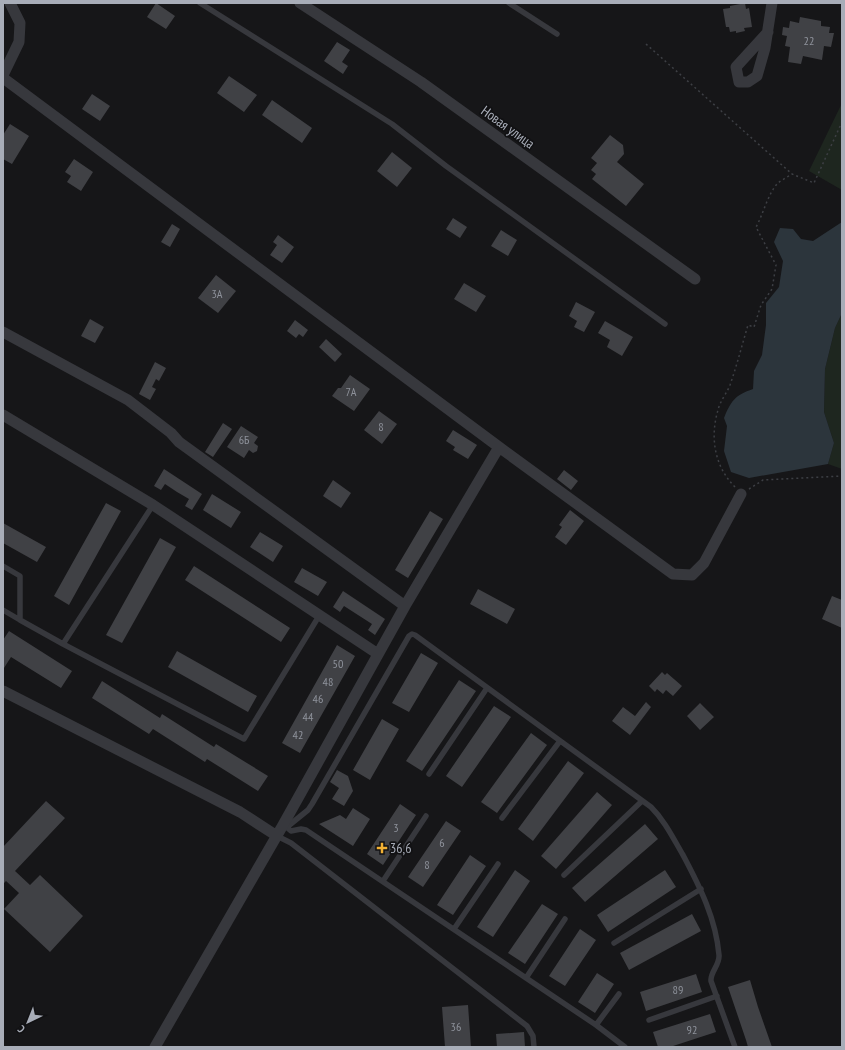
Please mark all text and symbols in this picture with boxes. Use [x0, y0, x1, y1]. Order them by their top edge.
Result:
house number: 22 [804, 33, 814, 48]
street label: Новая улица [478, 102, 538, 152]
house number: 3А [211, 286, 223, 301]
house number: 7А [345, 384, 357, 399]
house number: 8 [378, 419, 384, 434]
house number: 6Б [239, 432, 249, 447]
house number: 50 [333, 656, 343, 671]
house number: 48 [323, 674, 333, 689]
house number: 46 [313, 691, 323, 706]
house number: 44 [303, 709, 314, 724]
house number: 42 [293, 727, 303, 742]
house number: 3 [393, 820, 399, 835]
house number: 6 [439, 835, 445, 850]
place label: 36,6 [390, 839, 412, 857]
marker: 36,6 [377, 843, 387, 853]
house number: 8 [424, 857, 430, 872]
house number: 89 [673, 982, 683, 997]
north arrow [8, 1002, 48, 1042]
house number: 36 [451, 1019, 461, 1034]
text: С [15, 1022, 28, 1036]
house number: 92 [687, 1022, 697, 1037]

